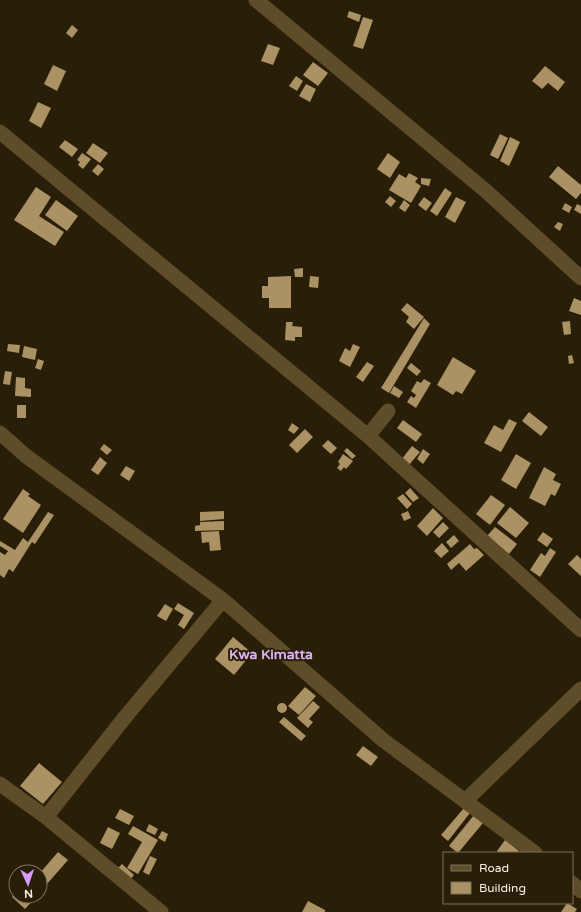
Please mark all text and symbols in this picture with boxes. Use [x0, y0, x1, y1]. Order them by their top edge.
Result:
district label: Kwa Kimatta [229, 646, 313, 663]
legend [443, 852, 573, 904]
text: Road [479, 861, 509, 875]
north arrow [8, 864, 48, 904]
text: Building [479, 881, 526, 895]
text: N [24, 887, 33, 900]

